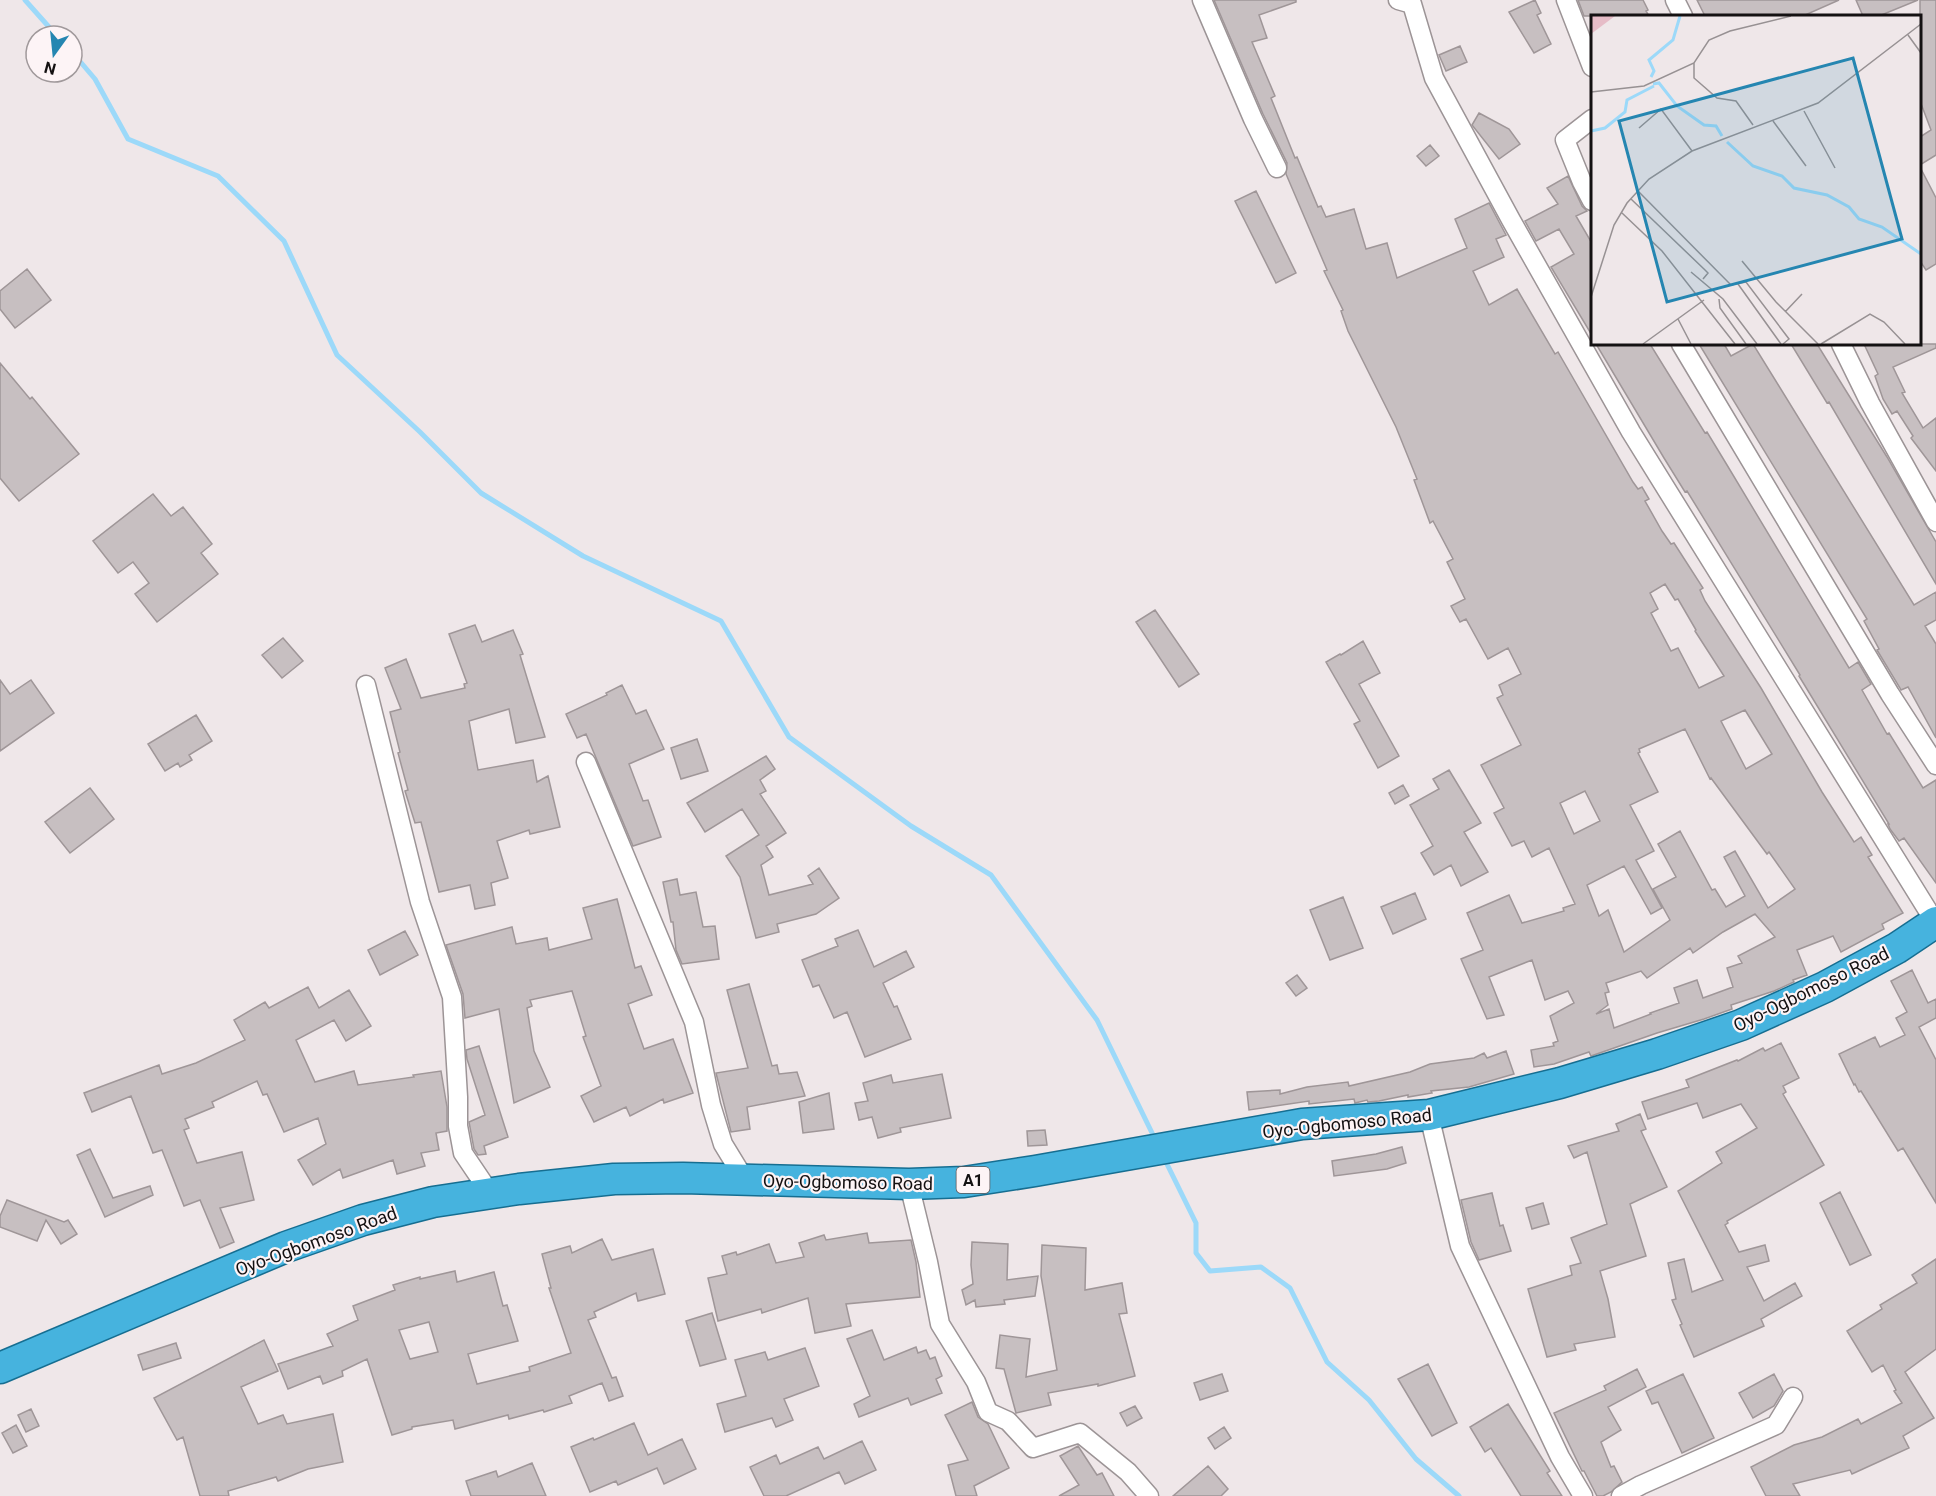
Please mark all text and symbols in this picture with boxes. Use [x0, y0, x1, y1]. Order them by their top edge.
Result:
inset map [1591, 15, 1921, 345]
north arrow [24, 24, 84, 84]
text: N [42, 57, 58, 79]
street label: Oyo-Ogbomoso Road [1730, 942, 1892, 1036]
street label: Oyo-Ogbomoso Road [1261, 1104, 1433, 1142]
road number: A1 [956, 1167, 990, 1193]
street label: Oyo-Ogbomoso Road [763, 1170, 933, 1194]
street label: Oyo-Ogbomoso Road [232, 1202, 400, 1280]

